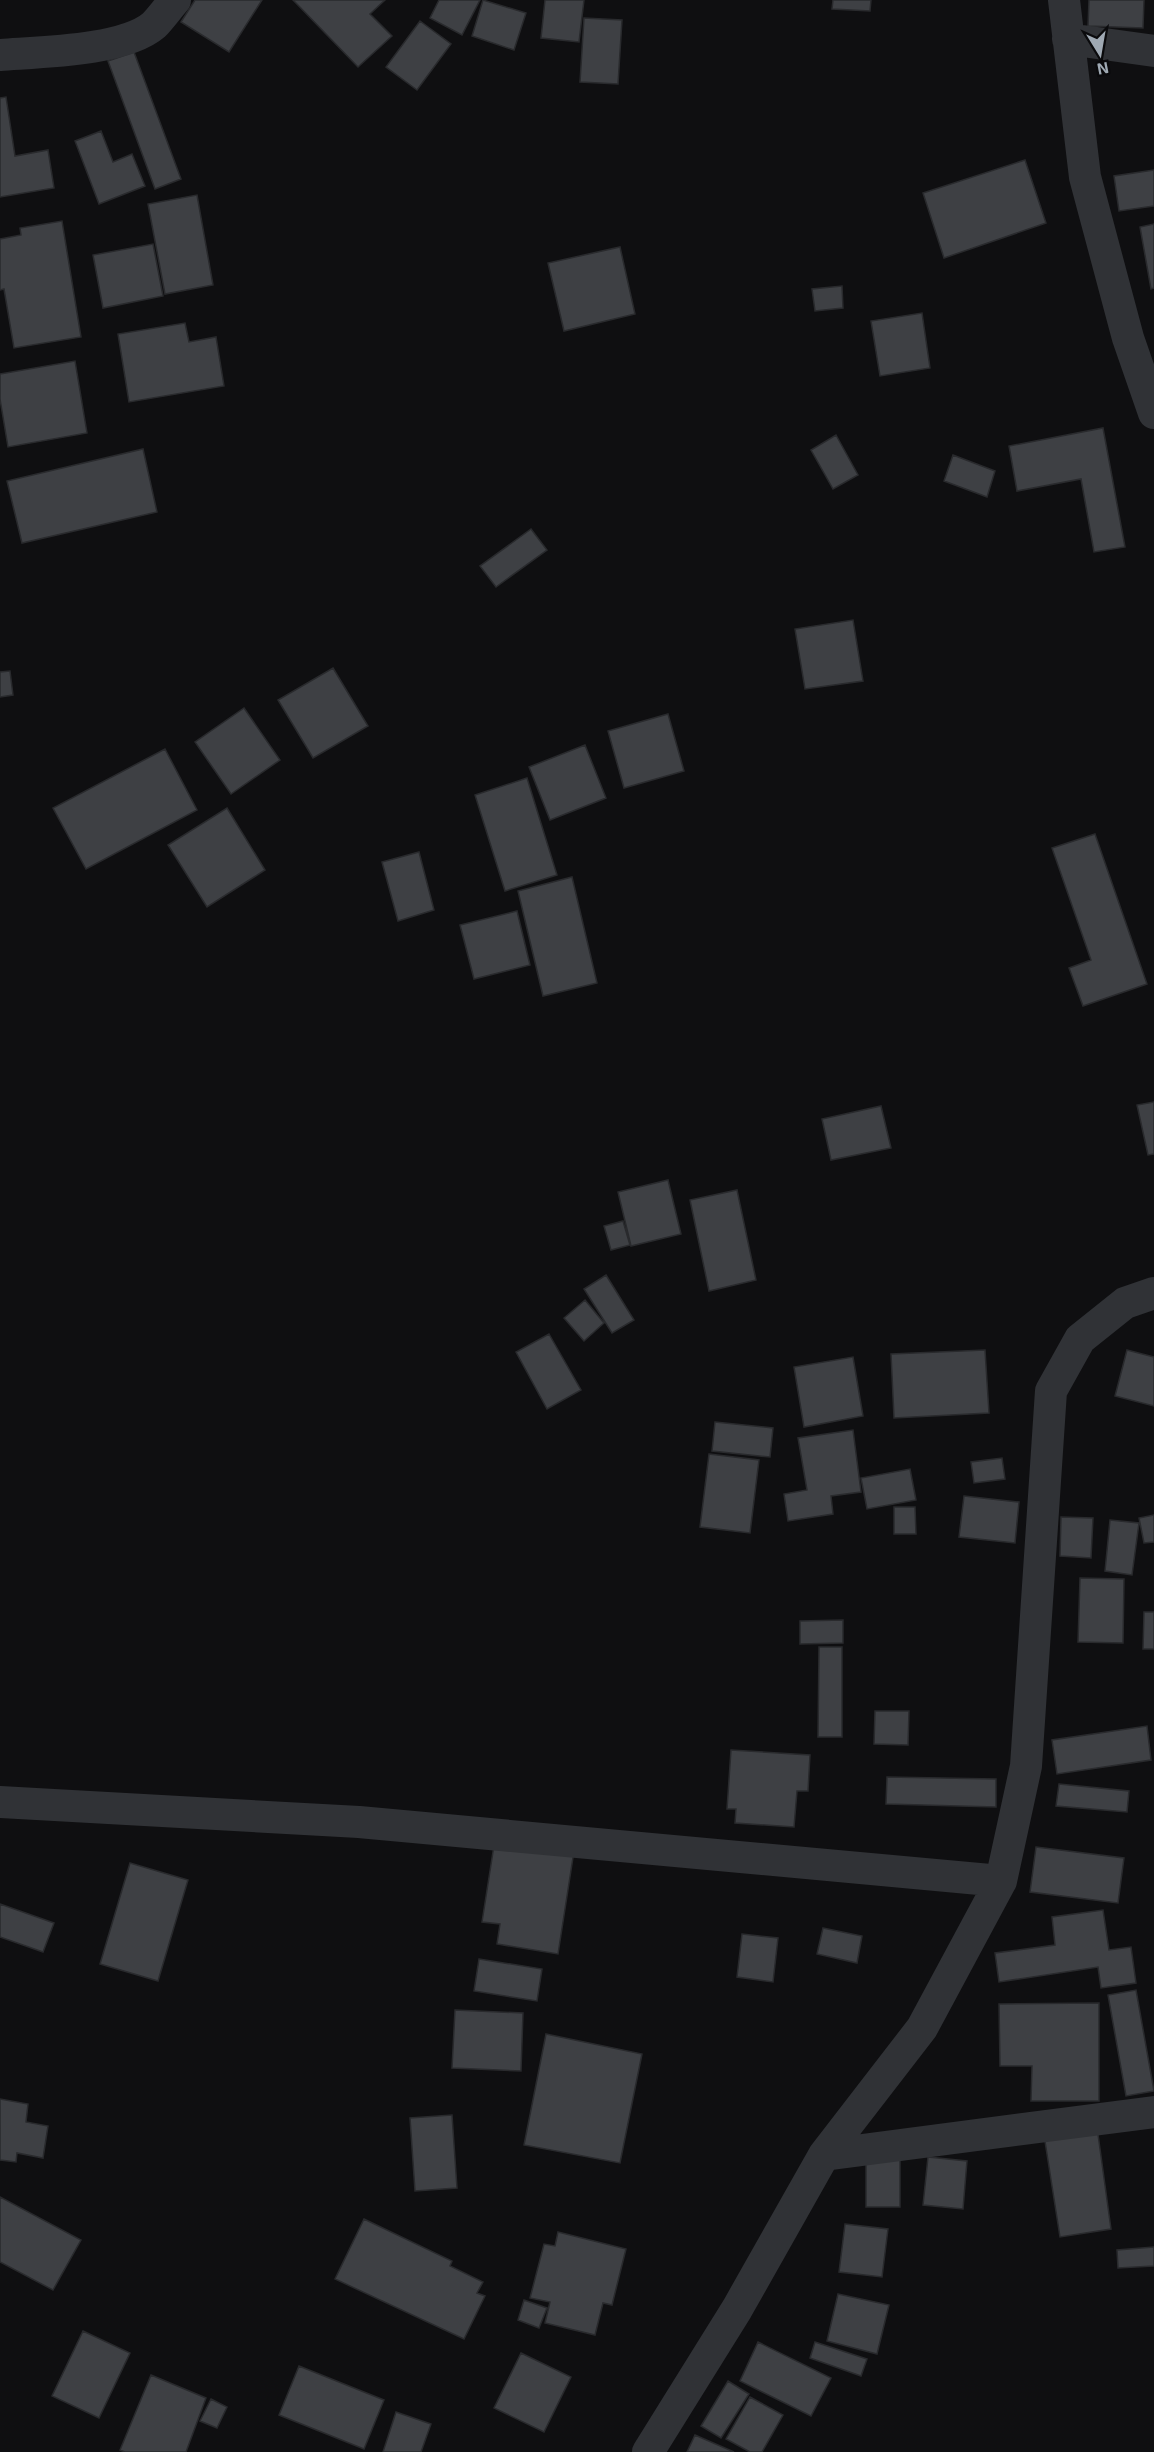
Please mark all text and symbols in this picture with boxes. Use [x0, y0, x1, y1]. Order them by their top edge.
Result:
north arrow [1070, 24, 1130, 84]
text: N [1095, 59, 1110, 80]

